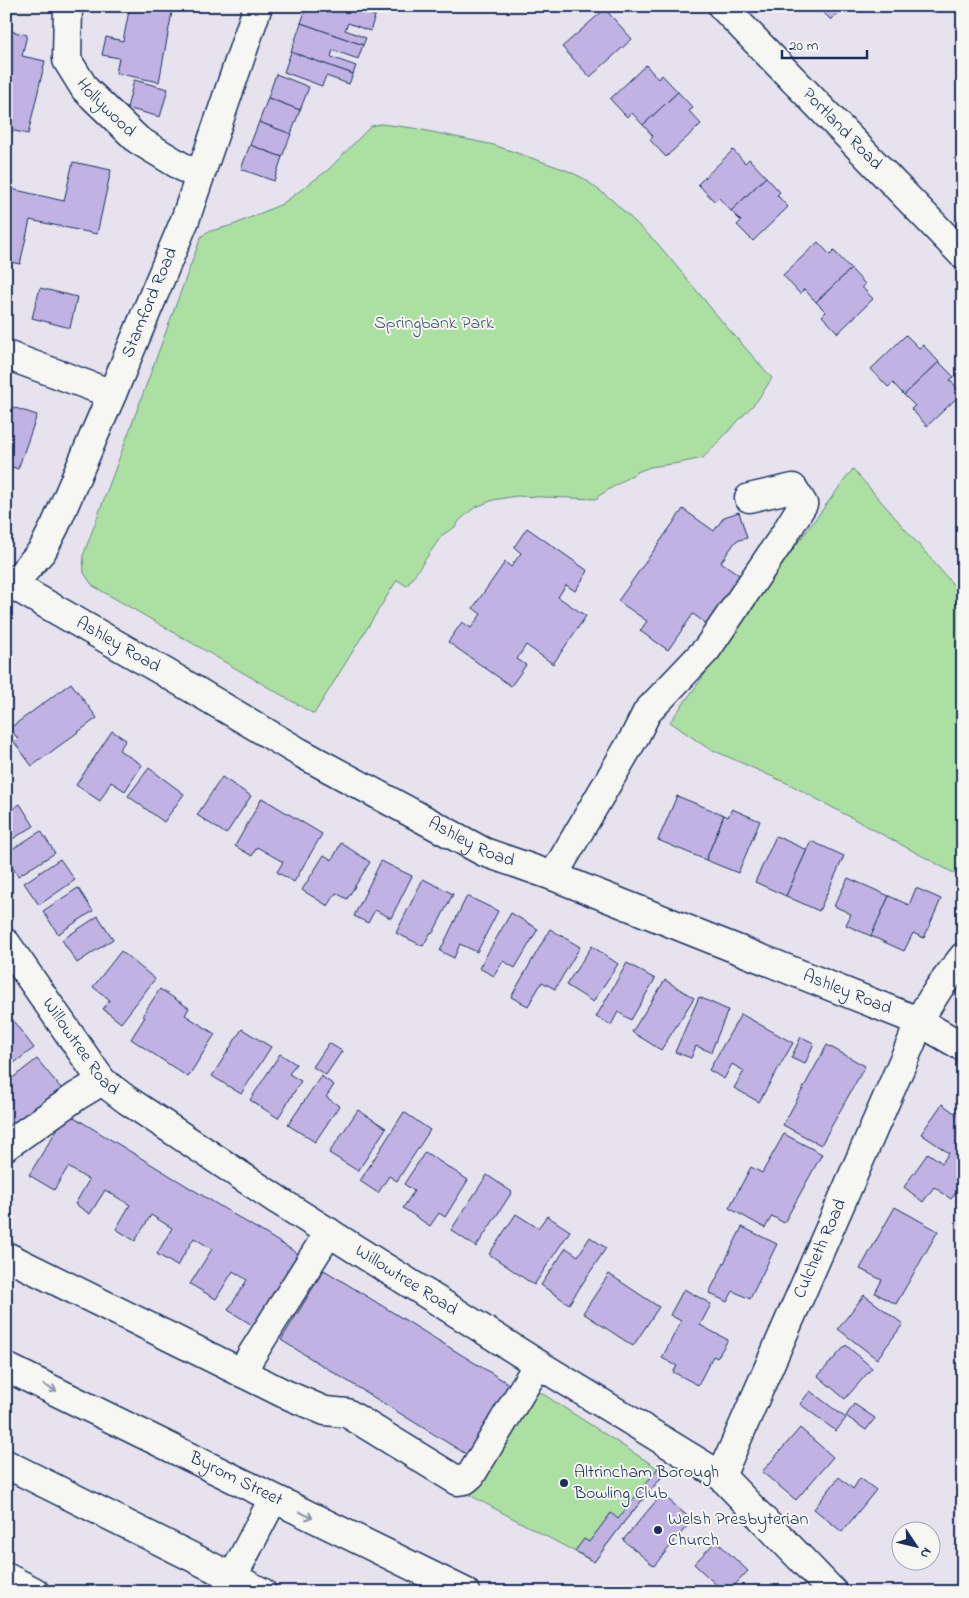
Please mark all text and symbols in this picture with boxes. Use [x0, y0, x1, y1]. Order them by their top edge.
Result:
scale bar [782, 28, 866, 60]
text: 20 m [789, 35, 819, 57]
street label: Hollywood [69, 74, 141, 144]
street label: Portland Road [795, 83, 888, 177]
street label: Stamford Road [115, 244, 185, 362]
park label: Springbank Park [374, 311, 494, 338]
street label: Ashley Road [71, 611, 165, 680]
street label: Ashley Road [423, 811, 518, 875]
street label: Ashley Road [799, 963, 895, 1022]
street label: Willowtree Road [35, 993, 124, 1102]
street label: Culcheth Road [787, 1195, 854, 1303]
street label: Willowtree Road [350, 1239, 462, 1323]
one-way arrow [42, 1384, 57, 1394]
street label: Byrom Street [184, 1445, 287, 1514]
place label: Altrincham Borough Bowling Club [573, 1460, 719, 1508]
marker: Altrincham Borough Bowling Club [558, 1477, 570, 1489]
place label: Welsh Presbyterian Church [668, 1507, 809, 1554]
one-way arrow [298, 1510, 313, 1520]
north arrow [892, 1520, 942, 1570]
marker: Welsh Presbyterian Church [652, 1524, 664, 1536]
text: N [914, 1543, 937, 1562]

